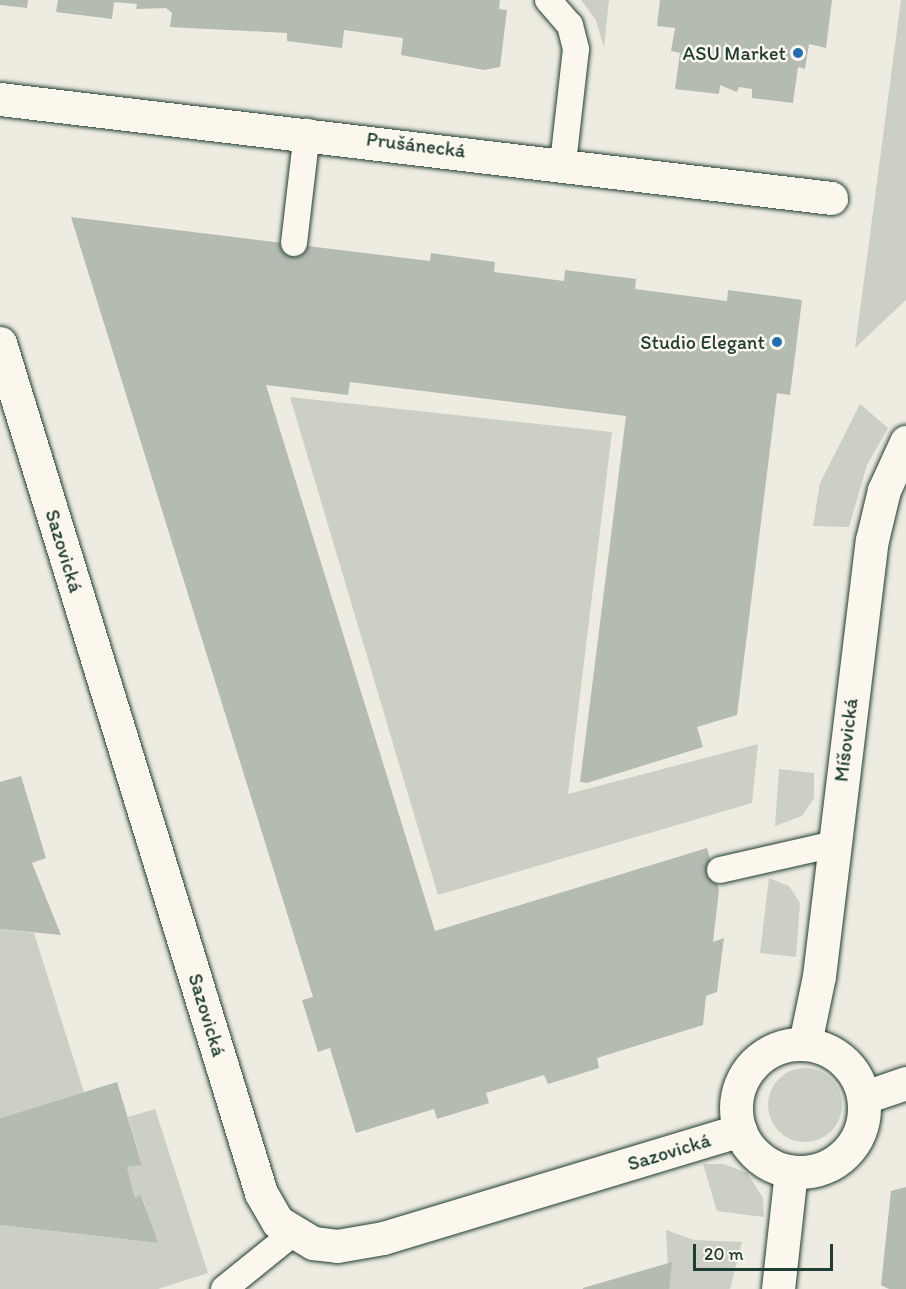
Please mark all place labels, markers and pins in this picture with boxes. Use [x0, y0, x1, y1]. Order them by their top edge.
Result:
place label: ASU Market [683, 41, 786, 65]
marker: ASU Market [791, 46, 805, 60]
place label: Studio Elegant [640, 330, 765, 354]
marker: Studio Elegant [770, 335, 784, 349]

